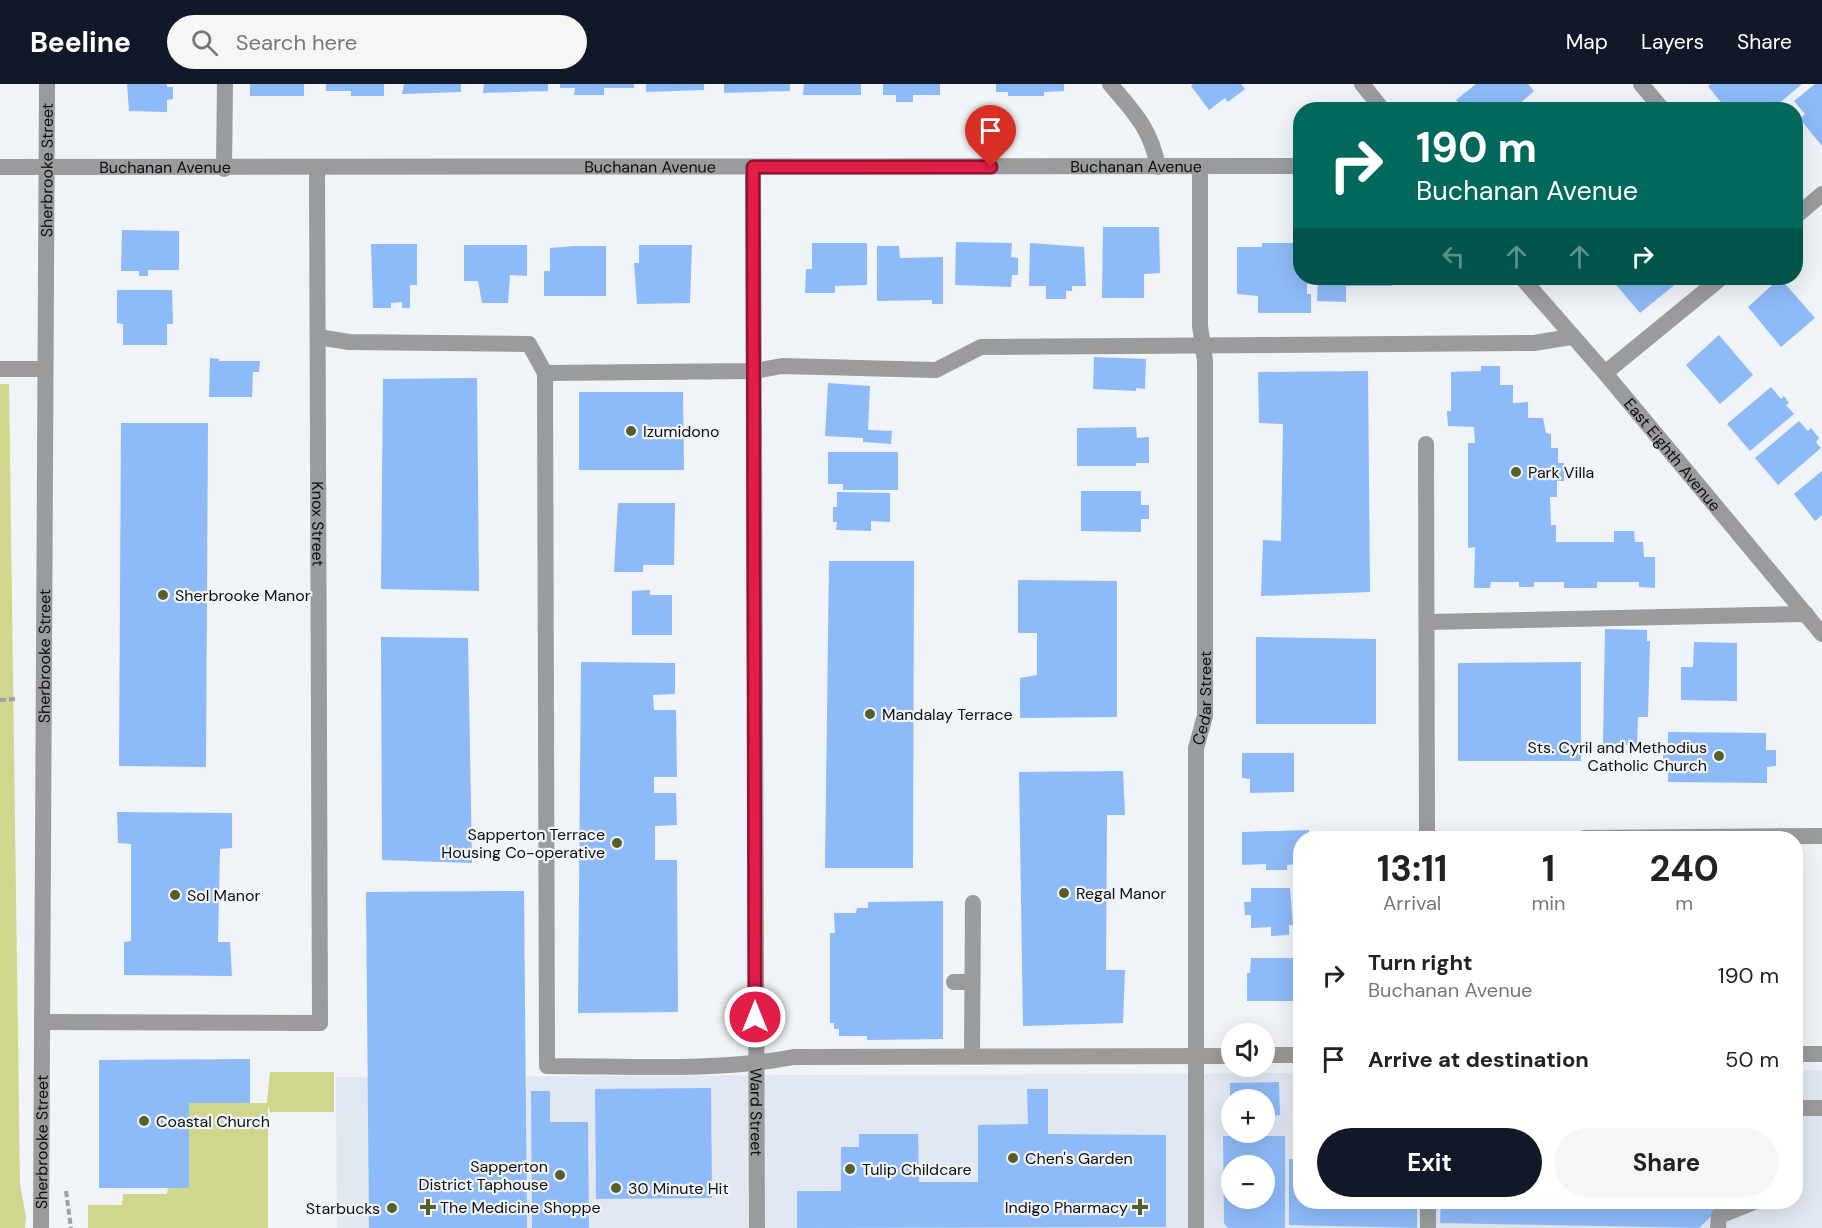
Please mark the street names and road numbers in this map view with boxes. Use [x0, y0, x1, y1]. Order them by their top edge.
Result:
street label: Sherbrooke Street [36, 103, 58, 237]
street label: Buchanan Avenue [584, 156, 716, 178]
street label: Buchanan Avenue [1070, 156, 1202, 177]
street label: Buchanan Avenue [99, 157, 231, 178]
street label: East Eighth Avenue [1619, 394, 1725, 516]
street label: Knox Street [307, 481, 328, 567]
street label: Sherbrooke Street [34, 589, 55, 723]
street label: Cedar Street [1187, 651, 1216, 748]
street label: Ward Street [745, 1068, 767, 1156]
street label: Sherbrooke Street [31, 1075, 53, 1209]

